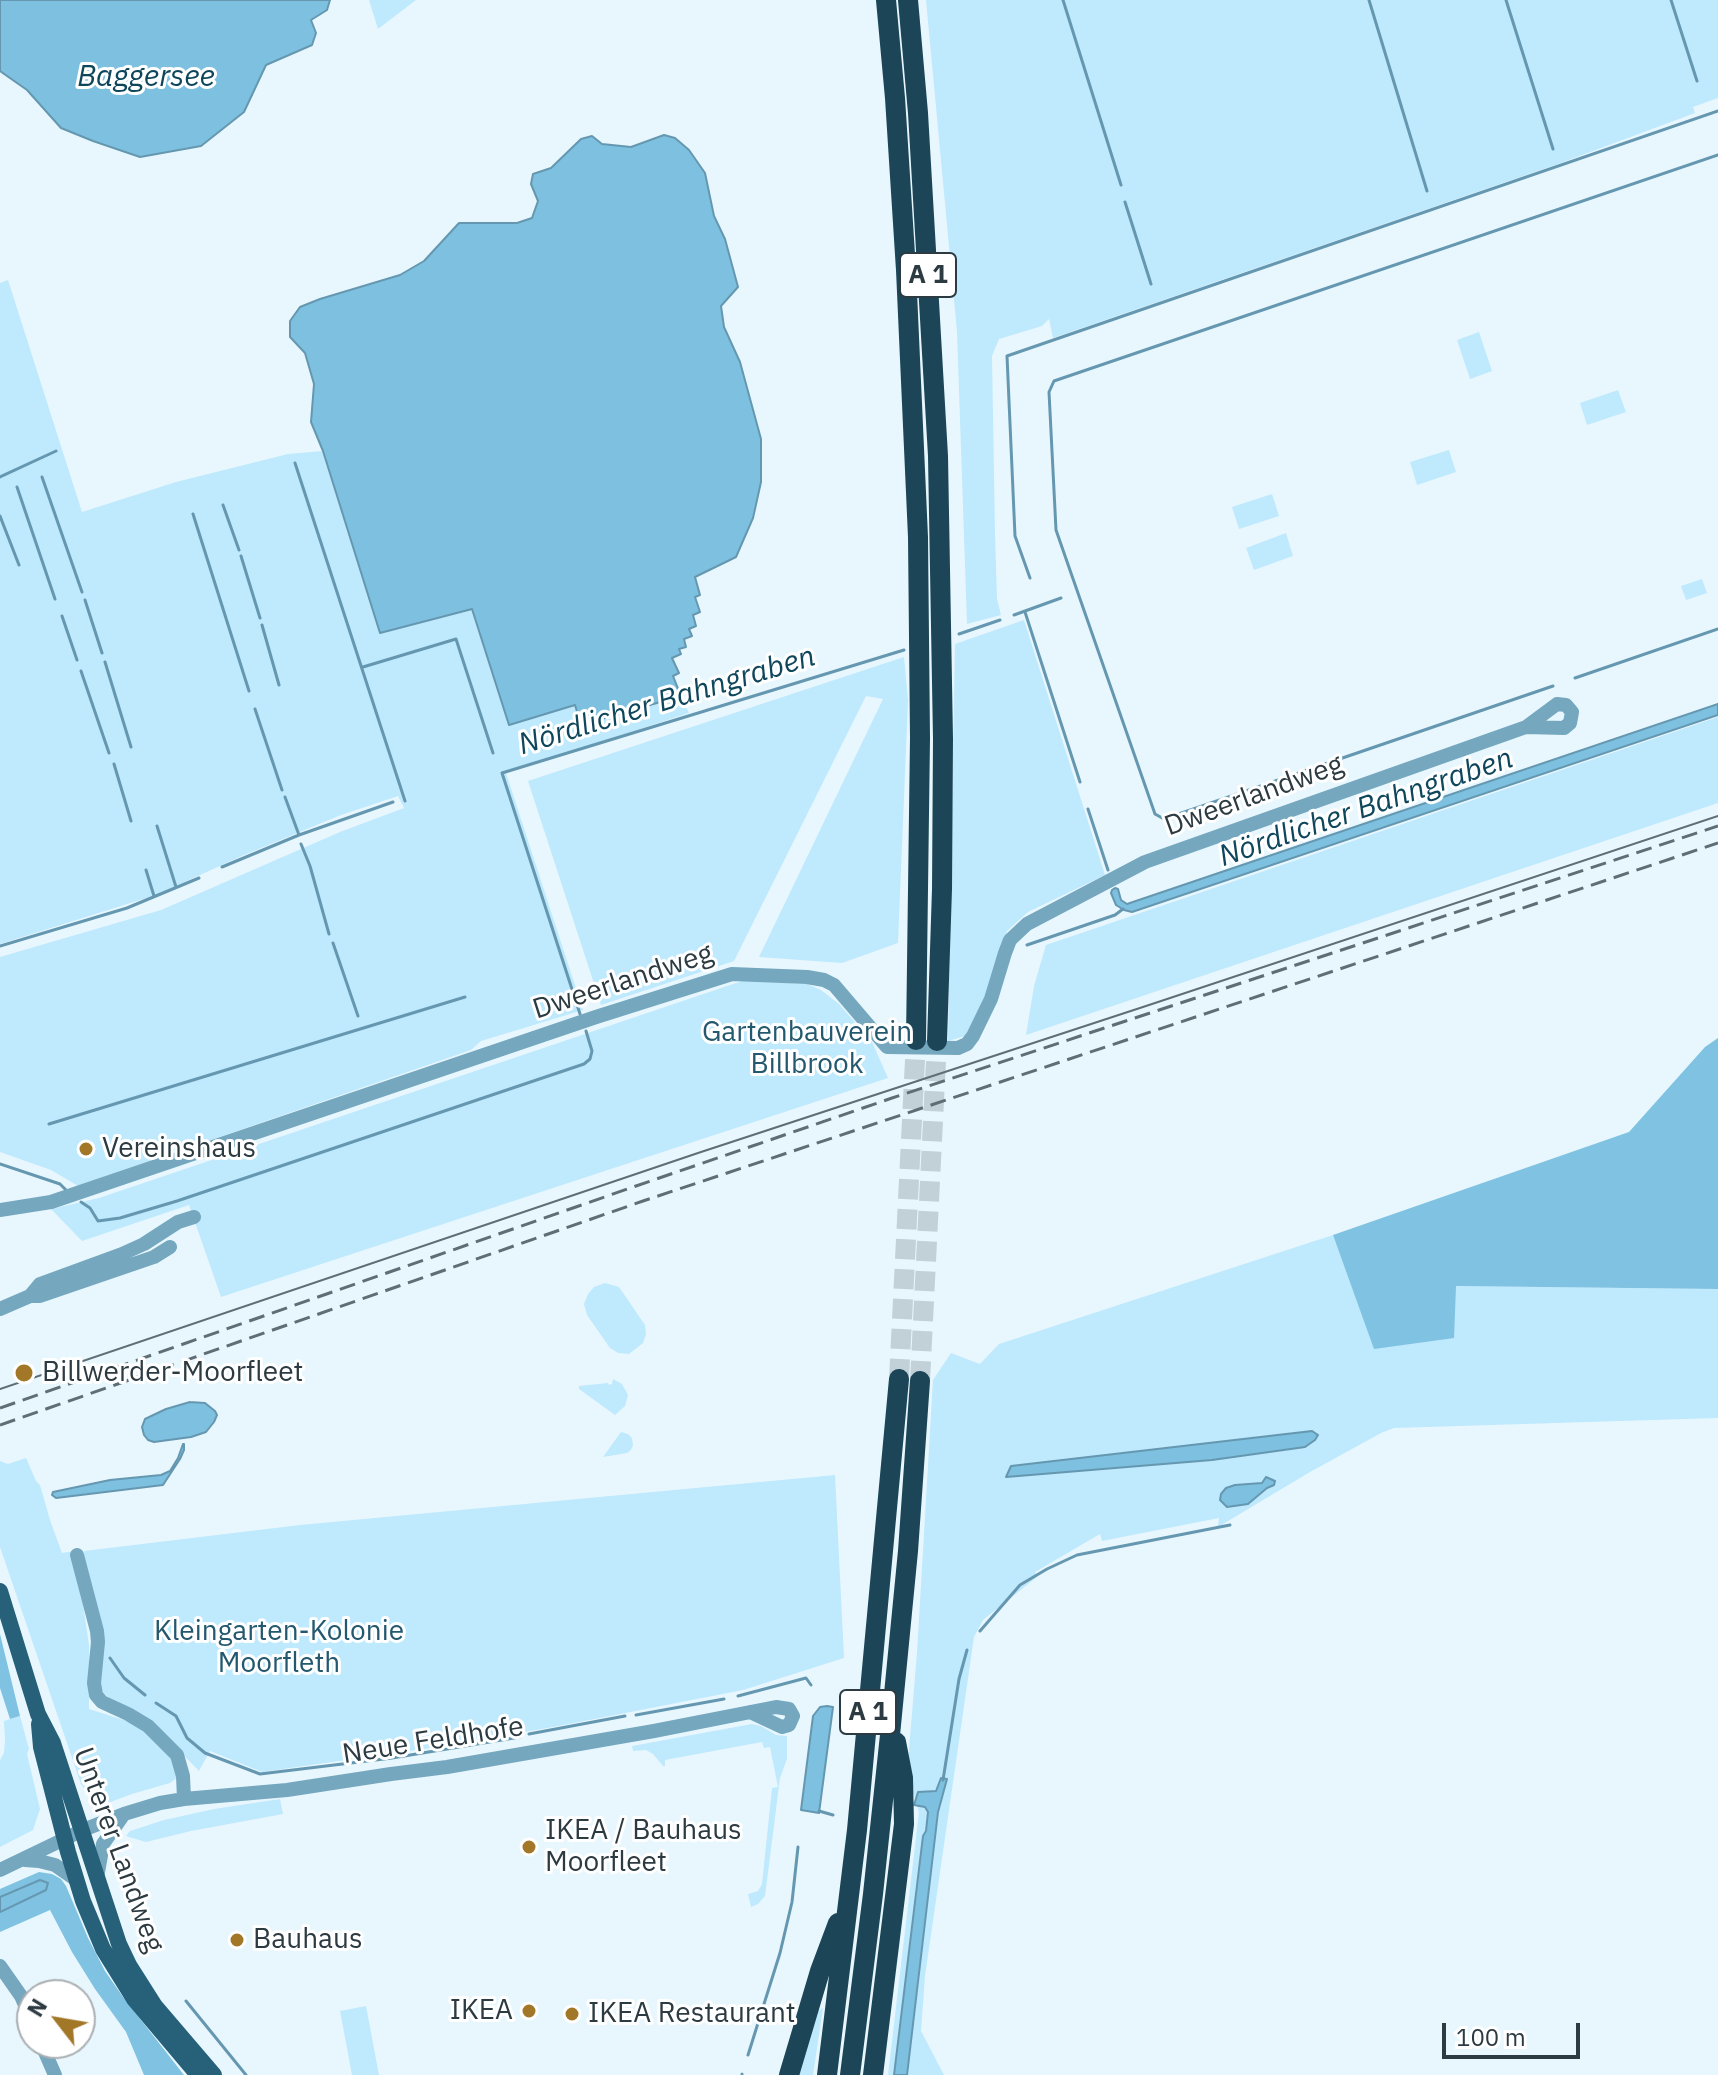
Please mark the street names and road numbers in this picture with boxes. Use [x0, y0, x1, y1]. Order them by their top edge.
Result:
road number: A 1 [900, 253, 956, 297]
street label: Dweerlandweg [1160, 748, 1348, 844]
street label: Dweerlandweg [529, 937, 717, 1027]
road number: A 1 [840, 1690, 896, 1734]
street label: Neue Feldhofe [340, 1710, 526, 1772]
street label: Unterer Landweg [65, 1743, 171, 1957]

